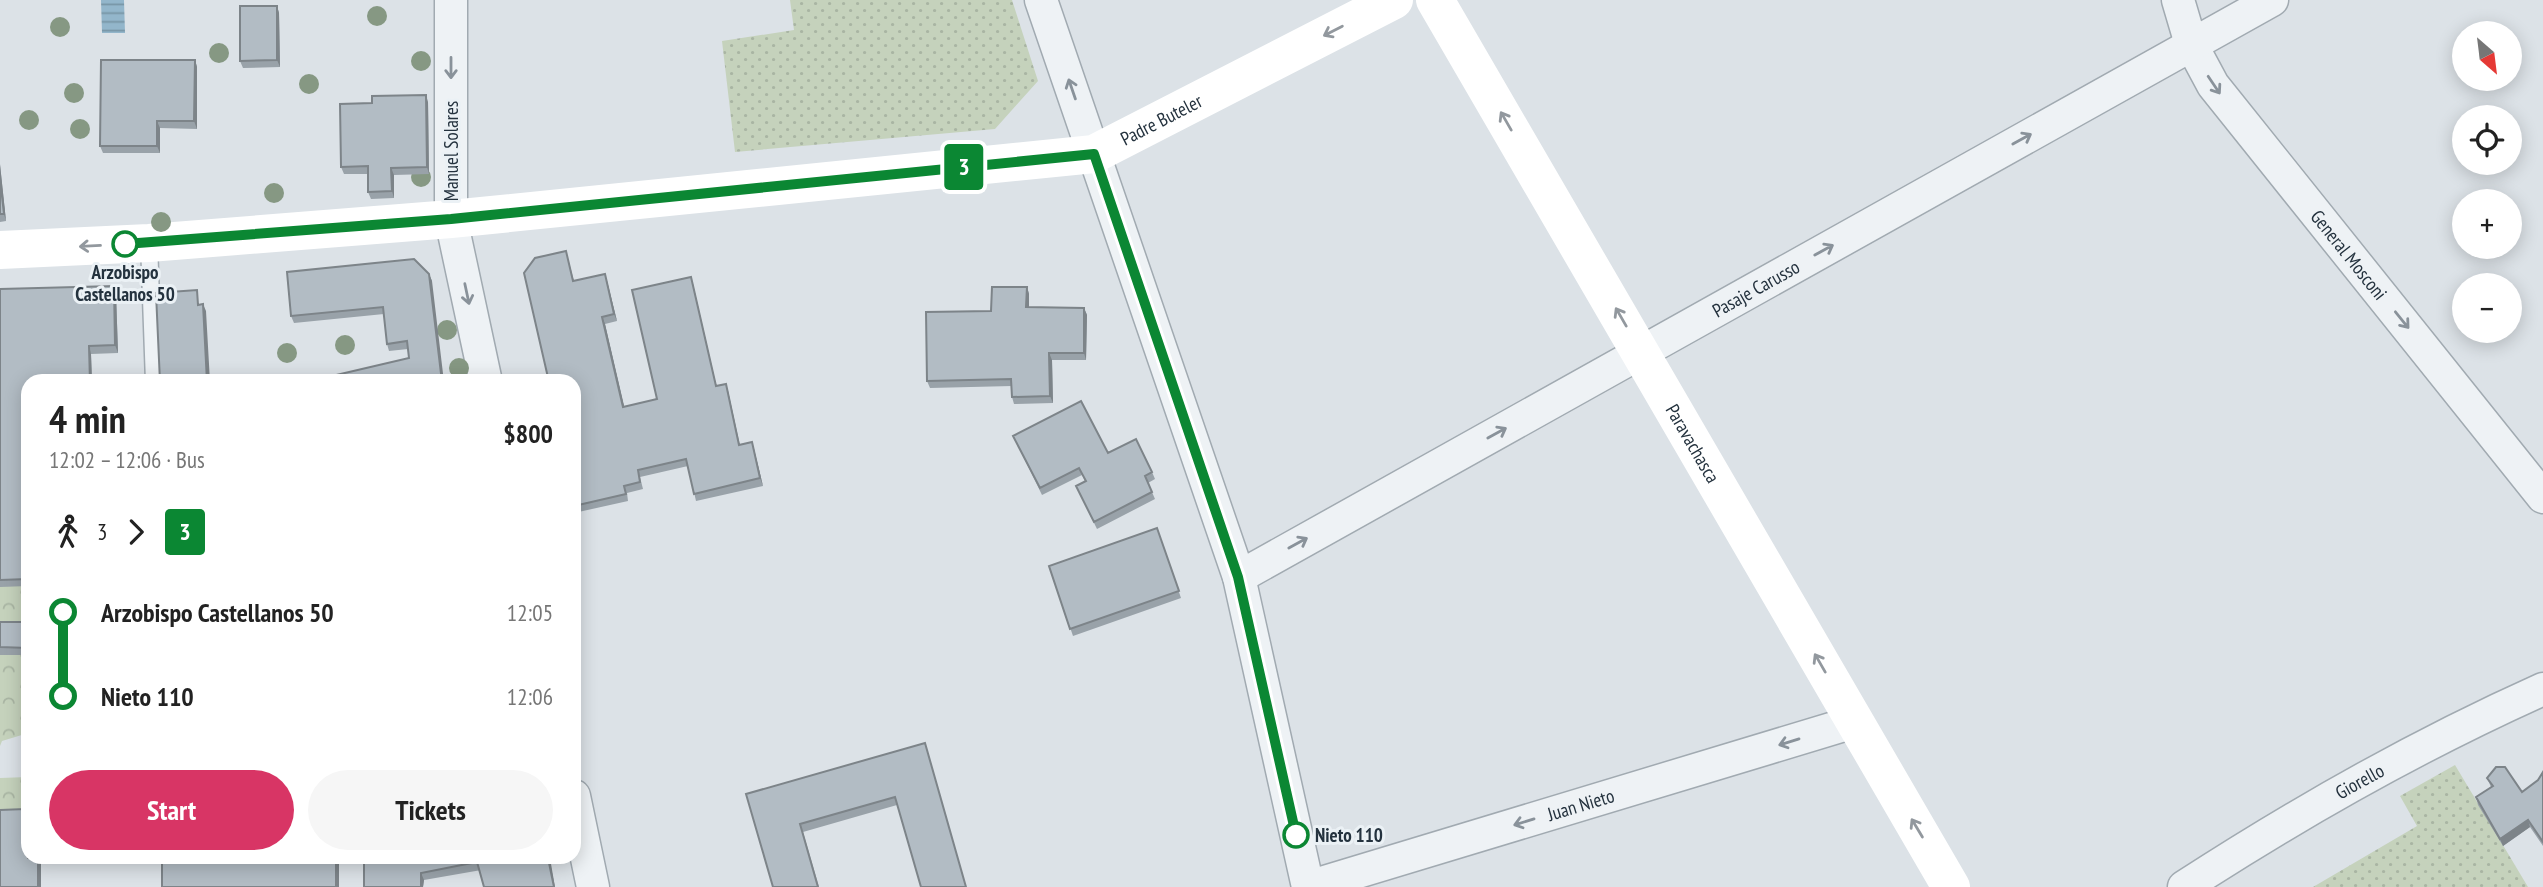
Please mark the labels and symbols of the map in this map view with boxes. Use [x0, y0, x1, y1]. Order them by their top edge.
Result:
north arrow [2452, 21, 2522, 91]
one-way arrow [1323, 25, 1344, 39]
one-way arrow [444, 56, 458, 79]
one-way arrow [2208, 74, 2222, 94]
one-way arrow [1065, 79, 1077, 101]
street label: Padre Buteler [1116, 88, 1207, 150]
street label: Manuel Solares [439, 101, 463, 201]
one-way arrow [1498, 111, 1512, 131]
one-way arrow [2012, 132, 2032, 146]
line badge: 3 [941, 144, 987, 190]
street label: General Mosconi [2306, 205, 2392, 305]
marker: Arzobispo Castellanos 50 [112, 231, 138, 257]
one-way arrow [79, 239, 102, 252]
one-way arrow [1813, 243, 1834, 256]
street label: Pasaje Carusso [1708, 254, 1804, 322]
place label: Arzobispo Castellanos 50 [75, 260, 175, 306]
one-way arrow [461, 282, 475, 305]
one-way arrow [1614, 308, 1628, 328]
one-way arrow [2394, 311, 2409, 329]
street label: Paravachasca [1661, 400, 1725, 487]
one-way arrow [1486, 426, 1507, 439]
one-way arrow [1288, 536, 1308, 550]
one-way arrow [1813, 653, 1827, 673]
one-way arrow [1778, 736, 1800, 749]
street label: Giorello [2331, 758, 2388, 804]
street label: Juan Nieto [1544, 783, 1617, 826]
one-way arrow [1513, 816, 1535, 829]
one-way arrow [1909, 819, 1923, 839]
marker: Nieto 110 [1283, 822, 1309, 848]
place label: Nieto 110 [1315, 823, 1383, 847]

